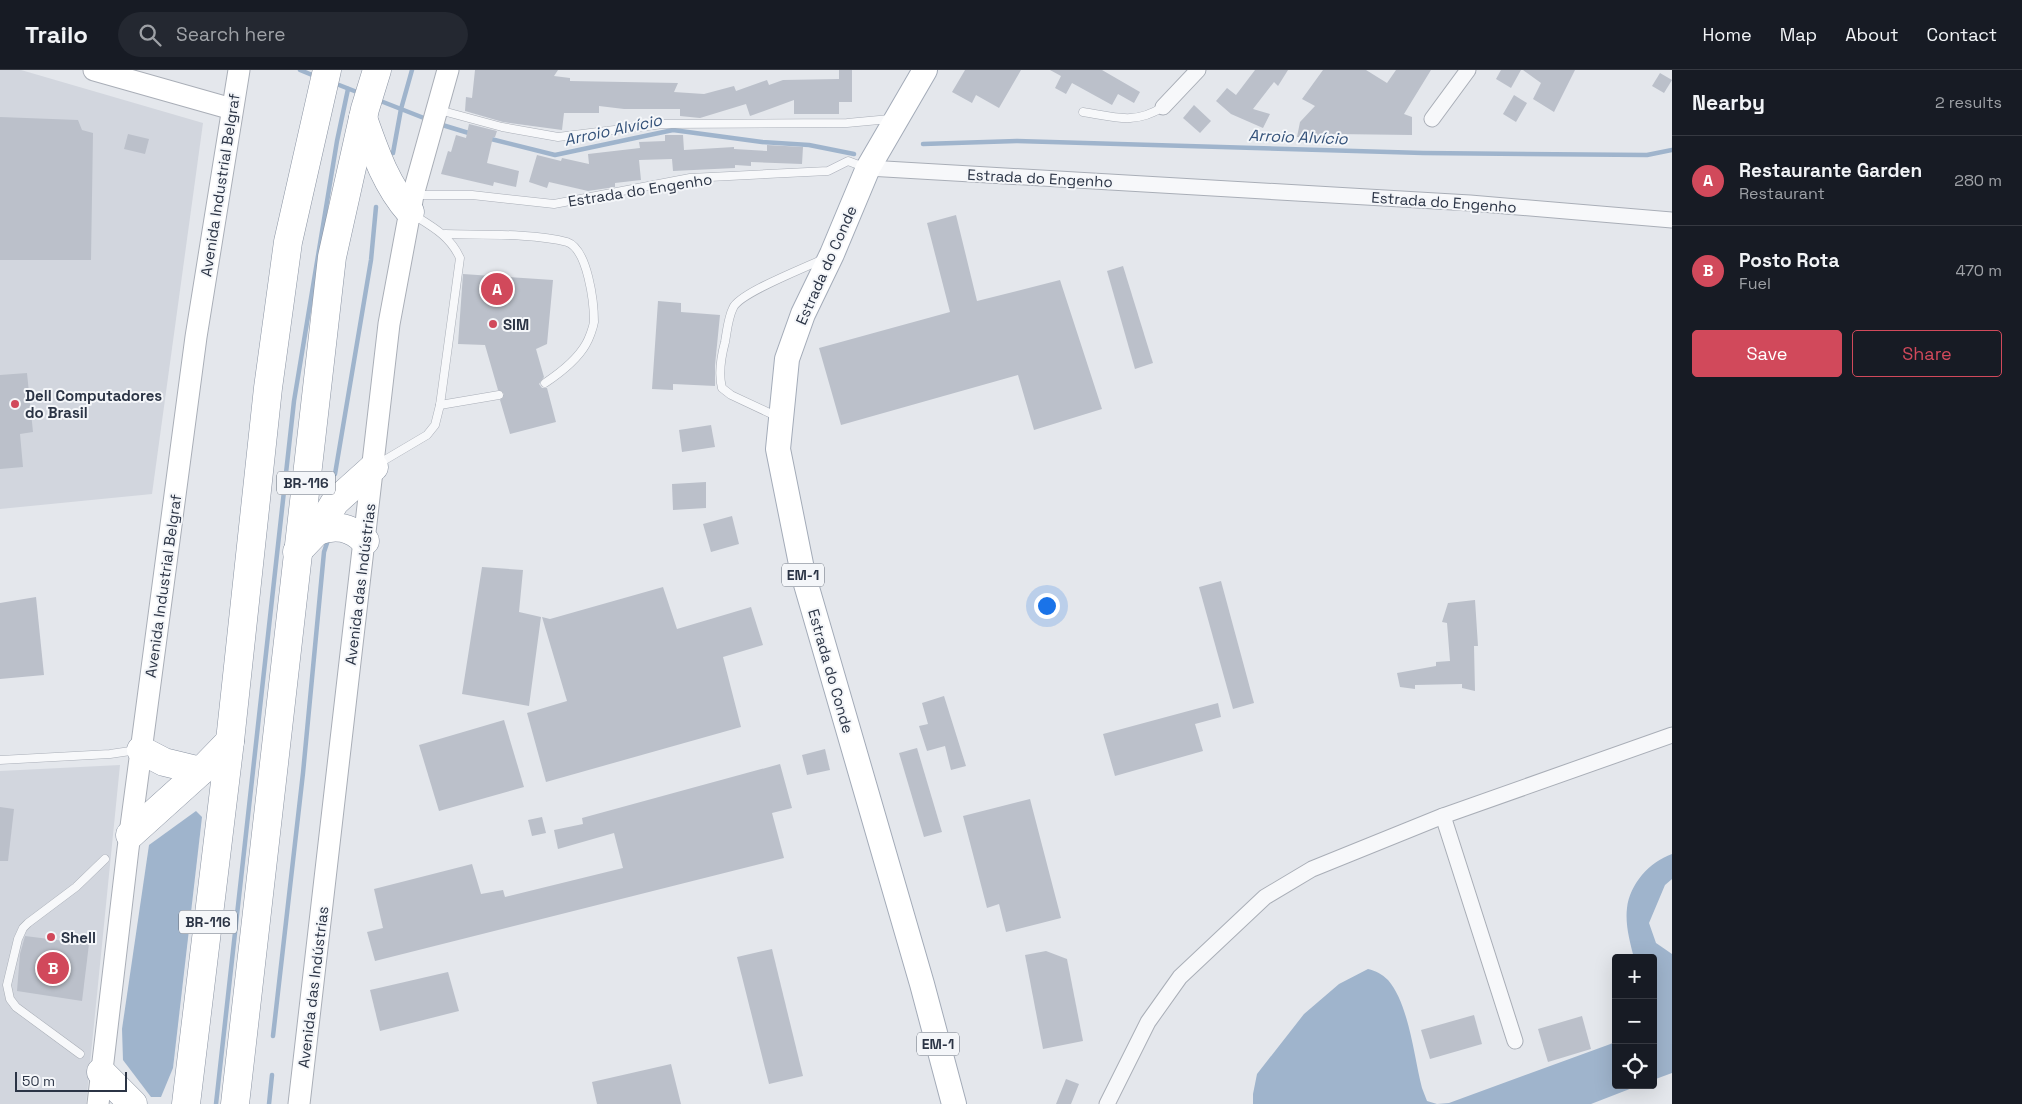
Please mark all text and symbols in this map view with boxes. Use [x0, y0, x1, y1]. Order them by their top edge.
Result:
search box [118, 12, 468, 57]
text: Trailo [25, 19, 88, 50]
icon: search [136, 21, 164, 49]
text: Search here [176, 22, 286, 47]
text: Home [1703, 23, 1752, 46]
text: Map [1780, 23, 1817, 46]
text: About [1845, 23, 1899, 46]
text: Contact [1927, 23, 1997, 46]
text: Nearby [1692, 89, 1765, 116]
street label: Avenida Industrial Belgraf [196, 92, 244, 278]
text: 2 results [1935, 92, 2002, 113]
water label: Arroio Alvício [562, 109, 665, 151]
water label: Arroio Alvício [1248, 125, 1349, 149]
text: Restaurante Garden [1739, 158, 1922, 183]
street label: Estrada do Engenho [967, 165, 1113, 191]
street label: Estrada do Engenho [567, 169, 713, 211]
text: A [1703, 170, 1713, 191]
text: 280 m [1954, 170, 2002, 191]
text: Restaurant [1739, 183, 1825, 204]
street label: Estrada do Engenho [1371, 187, 1517, 217]
street label: Estrada do Conde [791, 202, 861, 328]
text: Posto Rota [1739, 248, 1839, 273]
text: B [1703, 260, 1713, 281]
text: 470 m [1955, 260, 2002, 281]
pin: A [481, 270, 513, 308]
text: Fuel [1739, 273, 1771, 294]
place label: SIM [503, 315, 529, 334]
marker: SIM [487, 318, 499, 330]
button: Save [1692, 330, 1842, 377]
button: Share [1852, 330, 2002, 377]
place label: Dell Computadores do Brasil [25, 386, 162, 422]
marker: Dell Computadores do Brasil [9, 398, 21, 410]
road number: BR-116 [277, 472, 335, 494]
street label: Avenida Industrial Belgraf [141, 493, 185, 679]
street label: Avenida das Indústrias [341, 502, 379, 666]
road number: EM-1 [782, 564, 824, 586]
your location [1034, 593, 1060, 619]
street label: Estrada do Conde [804, 607, 858, 735]
street label: Avenida das Indústrias [294, 905, 332, 1069]
road number: BR-116 [179, 910, 237, 934]
place label: Shell [61, 928, 96, 947]
marker: Shell [45, 931, 57, 943]
pin: B [37, 949, 69, 987]
map controls [1612, 954, 1657, 1089]
button: + [1612, 954, 1657, 999]
button: − [1612, 999, 1657, 1044]
road number: EM-1 [917, 1032, 959, 1056]
button: locate [1612, 1044, 1657, 1089]
scale bar [15, 1069, 128, 1092]
text: 50 m [22, 1072, 55, 1090]

